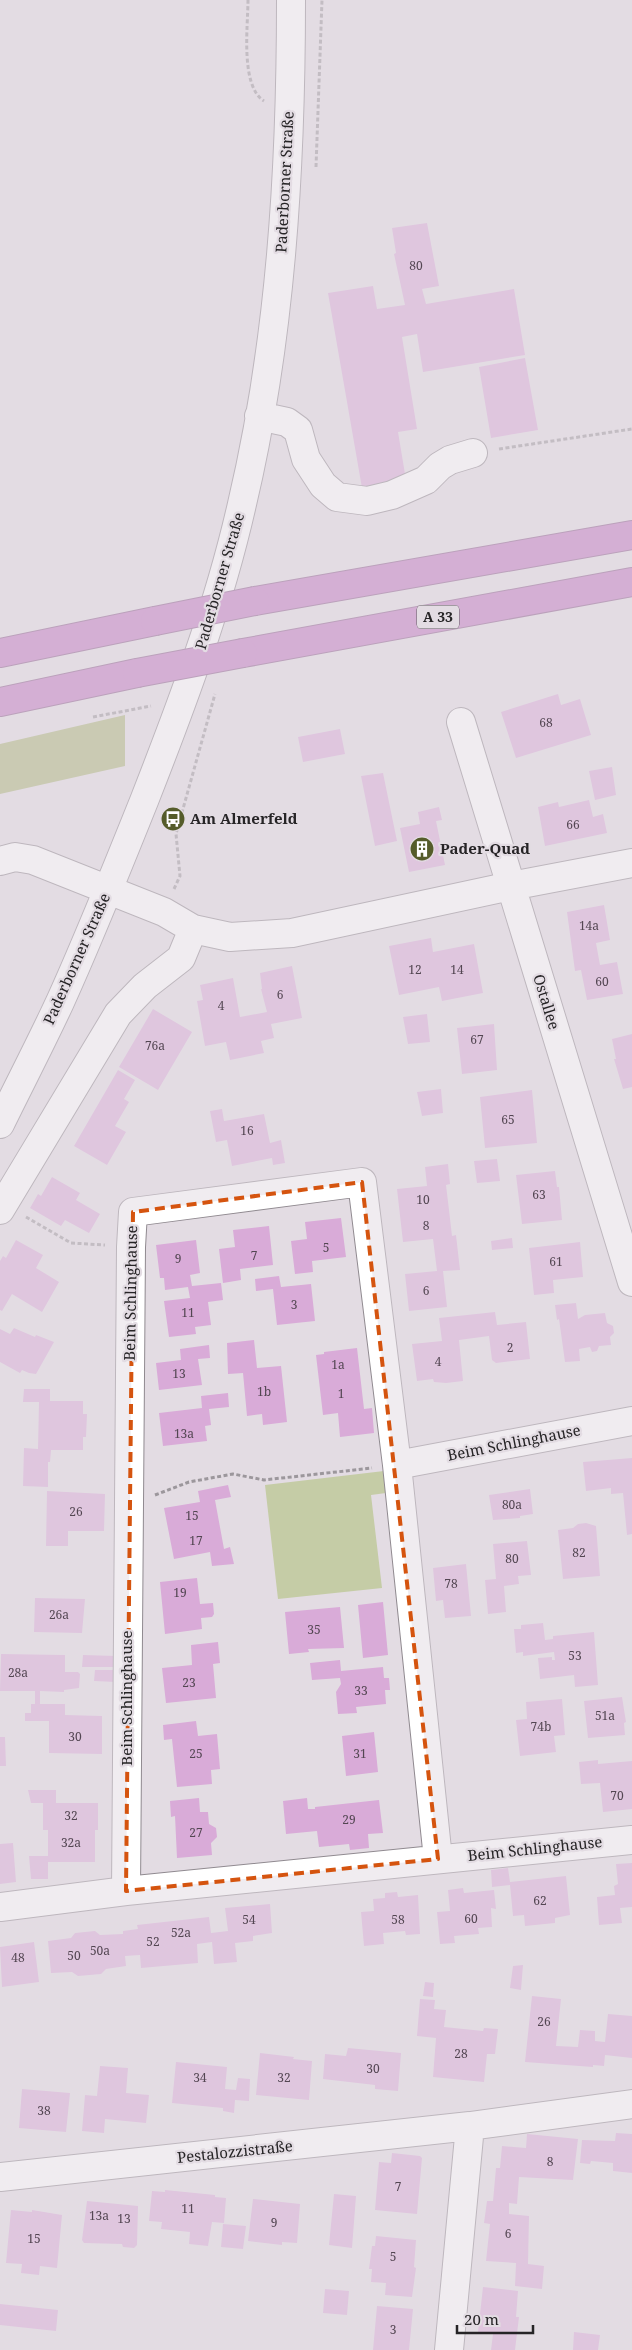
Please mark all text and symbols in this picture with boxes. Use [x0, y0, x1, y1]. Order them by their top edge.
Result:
street label: Paderborner Straße [270, 111, 298, 253]
house number: 80 [409, 257, 423, 274]
street label: Paderborner Straße [190, 510, 248, 652]
road number: A 33 [417, 606, 459, 628]
house number: 68 [539, 714, 553, 731]
bus stop icon: Am Almerfeld [160, 806, 186, 832]
place label: Am Almerfeld [190, 808, 298, 828]
house number: 66 [566, 816, 580, 833]
building icon: Pader-Quad [409, 836, 435, 862]
place label: Pader-Quad [440, 838, 530, 858]
street label: Paderborner Straße [38, 890, 114, 1027]
house number: 14a [579, 917, 599, 934]
house number: 12 [408, 961, 422, 978]
house number: 14 [450, 961, 464, 978]
street label: Ostallee [529, 972, 565, 1032]
house number: 60 [595, 973, 609, 990]
house number: 6 [277, 986, 284, 1003]
house number: 4 [218, 997, 225, 1014]
house number: 67 [470, 1031, 484, 1048]
house number: 76a [145, 1037, 165, 1054]
house number: 65 [501, 1111, 515, 1128]
house number: 16 [240, 1122, 254, 1139]
house number: 63 [532, 1186, 546, 1203]
house number: 10 [416, 1191, 430, 1208]
house number: 8 [423, 1217, 430, 1234]
street label: Beim Schlinghause [119, 1225, 141, 1361]
house number: 5 [323, 1239, 329, 1256]
house number: 7 [251, 1247, 258, 1264]
house number: 9 [175, 1250, 181, 1267]
house number: 61 [549, 1253, 563, 1270]
house number: 6 [423, 1282, 430, 1299]
house number: 3 [291, 1296, 298, 1313]
house number: 11 [181, 1304, 195, 1321]
house number: 2 [507, 1339, 513, 1356]
house number: 4 [435, 1353, 442, 1370]
house number: 1a [331, 1356, 345, 1373]
house number: 13 [172, 1365, 186, 1382]
house number: 1b [257, 1383, 271, 1400]
house number: 1 [338, 1385, 344, 1402]
street label: Beim Schlinghause [446, 1419, 582, 1465]
house number: 13a [174, 1425, 194, 1442]
house number: 80a [502, 1496, 522, 1513]
house number: 26 [69, 1503, 83, 1520]
house number: 15 [185, 1507, 199, 1524]
house number: 17 [189, 1532, 203, 1549]
house number: 82 [572, 1544, 586, 1561]
house number: 80 [505, 1550, 519, 1567]
house number: 78 [444, 1575, 458, 1592]
house number: 19 [173, 1584, 187, 1601]
house number: 26a [49, 1606, 69, 1623]
house number: 35 [307, 1621, 321, 1638]
street label: Beim Schlinghause [116, 1630, 136, 1766]
house number: 53 [568, 1647, 582, 1664]
house number: 28a [8, 1664, 28, 1681]
house number: 23 [182, 1674, 196, 1691]
house number: 33 [354, 1682, 368, 1699]
house number: 51a [595, 1707, 615, 1724]
house number: 74b [531, 1718, 551, 1735]
house number: 30 [68, 1728, 82, 1745]
house number: 25 [189, 1745, 203, 1762]
house number: 31 [353, 1745, 367, 1762]
house number: 70 [610, 1787, 624, 1804]
house number: 32 [64, 1807, 78, 1824]
house number: 29 [342, 1811, 356, 1828]
house number: 27 [189, 1824, 203, 1841]
street label: Beim Schlinghause [467, 1831, 603, 1865]
house number: 32a [61, 1834, 81, 1851]
house number: 62 [533, 1892, 547, 1909]
house number: 60 [464, 1910, 478, 1927]
house number: 54 [242, 1911, 256, 1928]
house number: 58 [391, 1911, 405, 1928]
house number: 52a [171, 1924, 191, 1941]
house number: 52 [146, 1933, 160, 1950]
house number: 50a [90, 1942, 110, 1959]
house number: 50 [67, 1947, 81, 1964]
house number: 48 [11, 1949, 25, 1966]
house number: 26 [537, 2013, 551, 2030]
house number: 28 [454, 2045, 468, 2062]
house number: 30 [366, 2060, 380, 2077]
house number: 34 [193, 2069, 207, 2086]
house number: 32 [277, 2069, 291, 2086]
house number: 38 [37, 2102, 51, 2119]
street label: Pestalozzistraße [176, 2135, 294, 2167]
house number: 8 [547, 2153, 554, 2170]
house number: 7 [395, 2178, 402, 2195]
house number: 11 [181, 2200, 195, 2217]
house number: 13a [89, 2207, 109, 2224]
house number: 13 [117, 2210, 131, 2227]
house number: 9 [271, 2214, 277, 2231]
house number: 6 [505, 2225, 512, 2242]
house number: 15 [27, 2230, 41, 2247]
house number: 5 [390, 2248, 396, 2265]
scale bar [457, 2302, 533, 2334]
text: 20 m [464, 2309, 499, 2329]
house number: 3 [390, 2321, 397, 2338]

